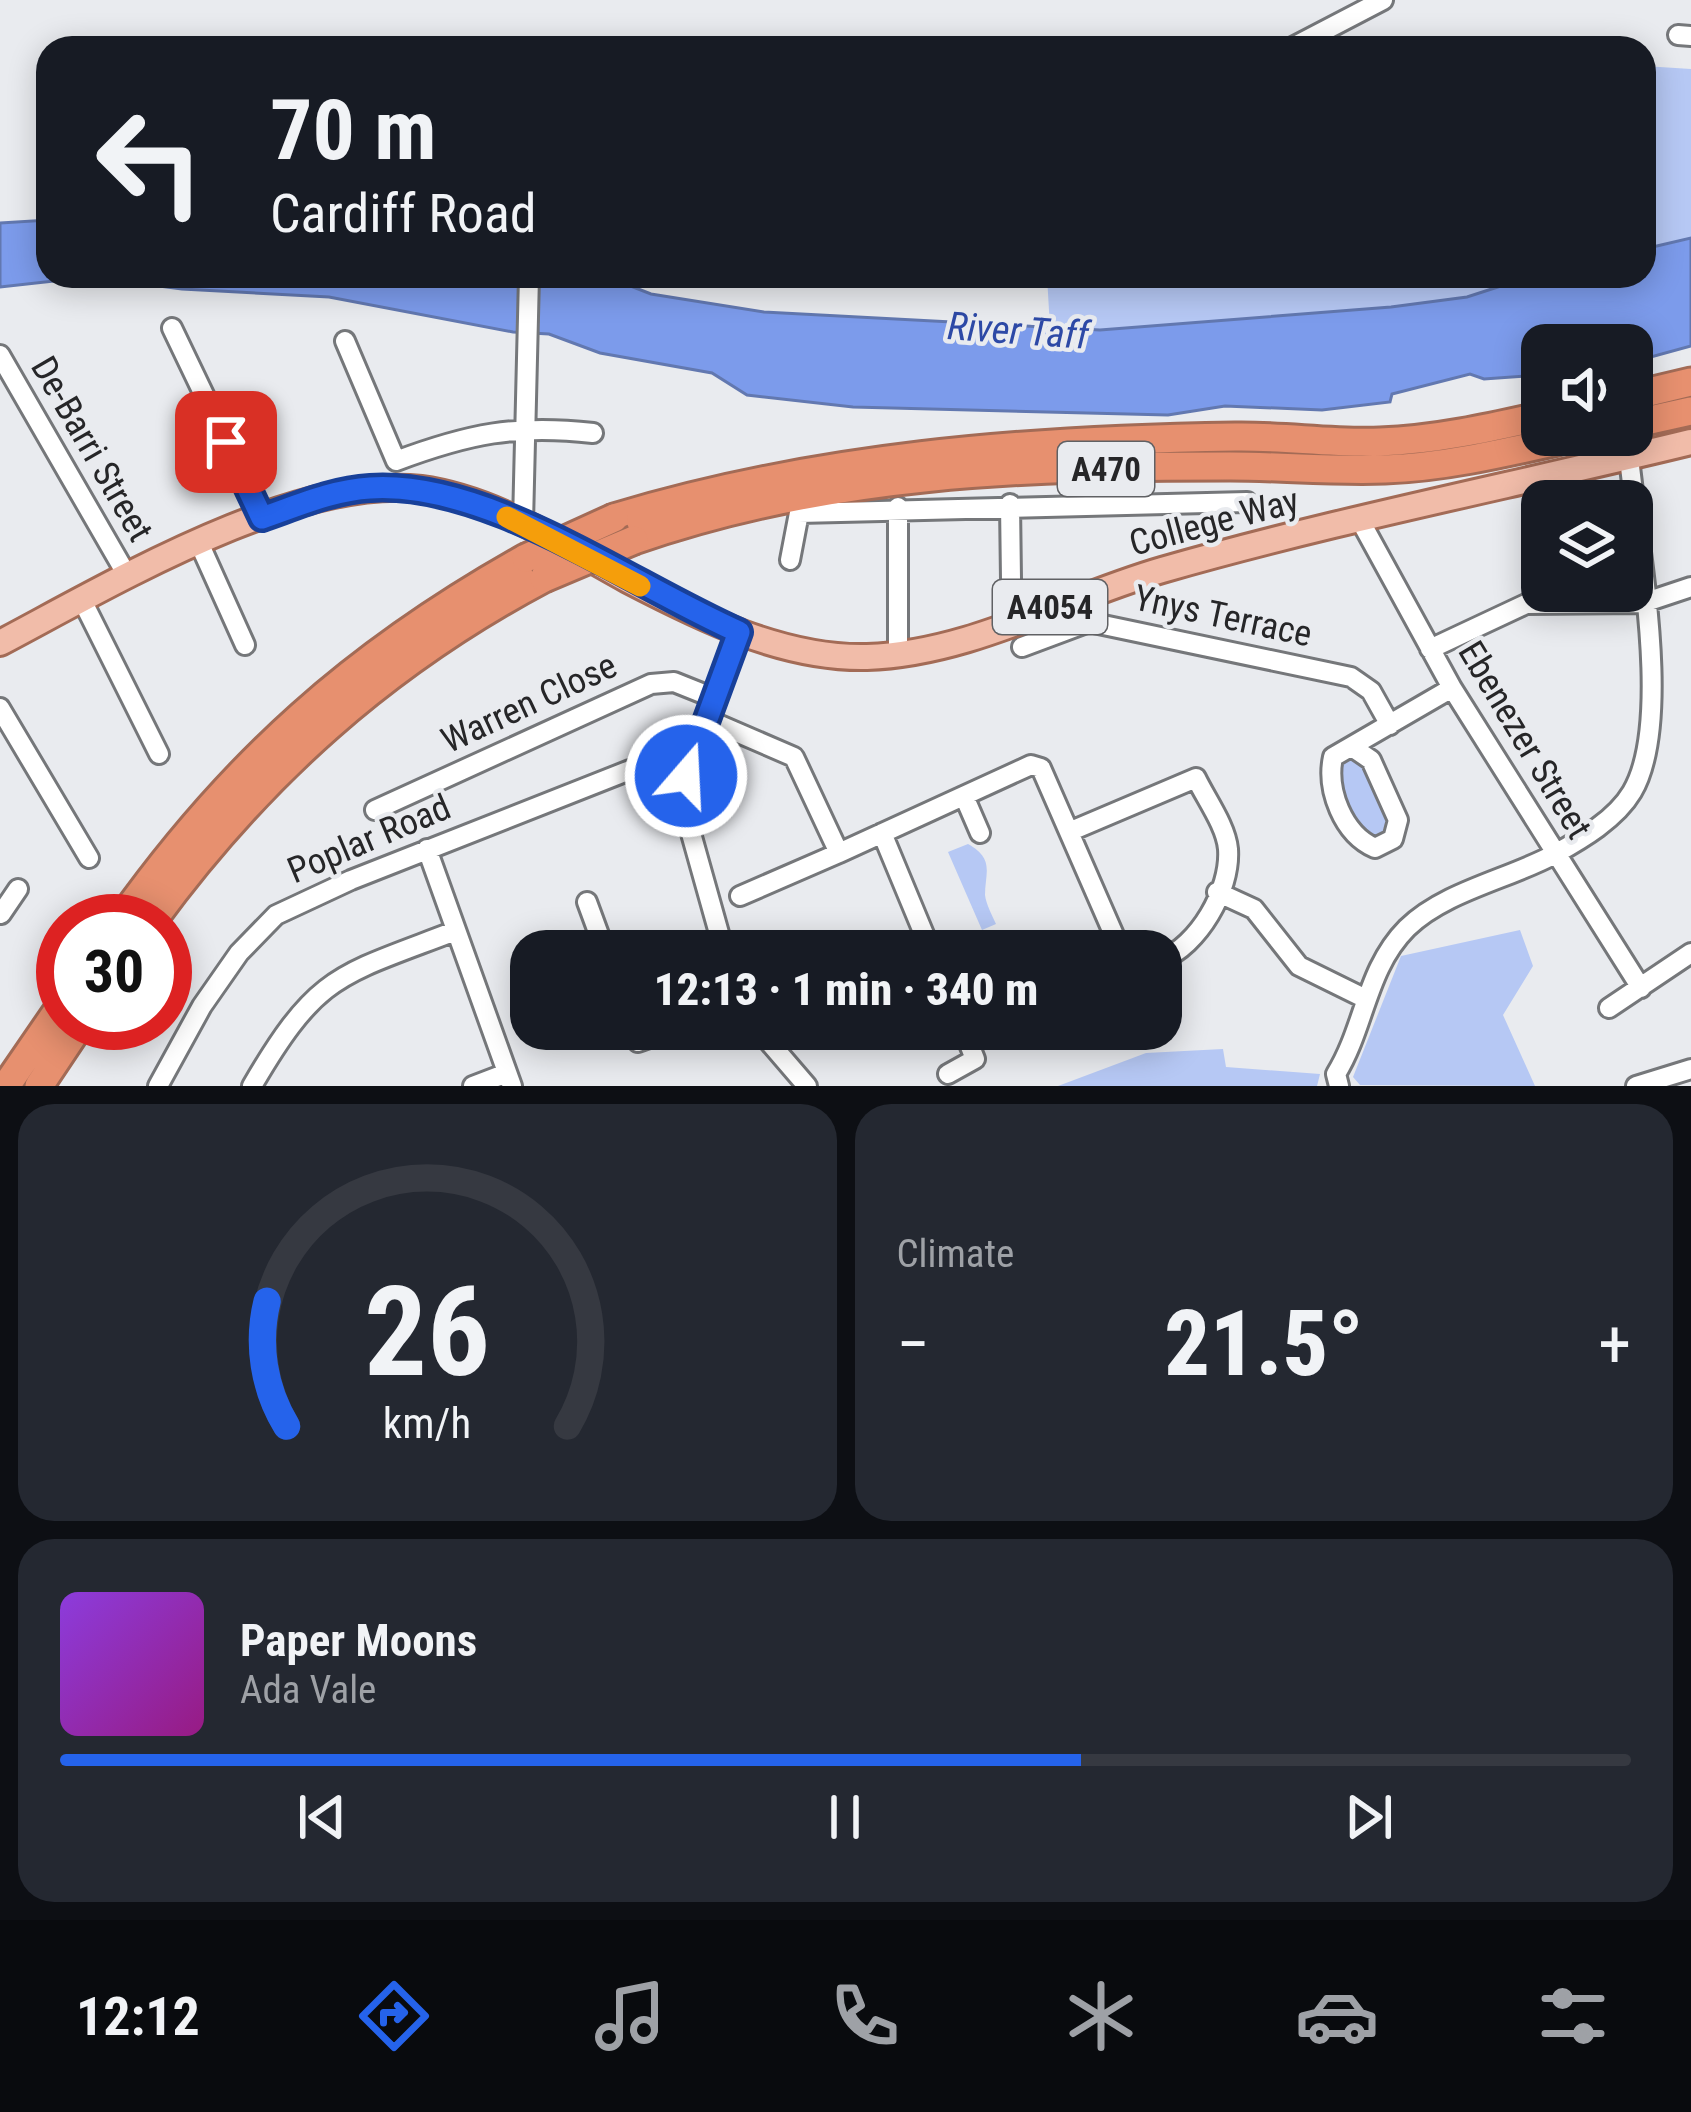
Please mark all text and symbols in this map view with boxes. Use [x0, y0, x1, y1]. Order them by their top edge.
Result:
text: 70 m [270, 81, 437, 180]
icon: left [72, 84, 228, 240]
text: Cardiff Road [270, 182, 537, 245]
water label: River Taff [946, 303, 1093, 359]
map controls [1521, 324, 1653, 612]
button: sound [1521, 324, 1653, 456]
street label: De-Barri Street [22, 349, 162, 549]
pin [175, 391, 277, 493]
icon: arrive [193, 409, 259, 475]
road number: A470 [1058, 442, 1154, 496]
street label: College Way [1125, 479, 1303, 565]
button: layers [1521, 480, 1653, 612]
street label: Ynys Terrace [1130, 577, 1316, 655]
road number: A4054 [993, 580, 1107, 634]
street label: Ebenezer Street [1450, 634, 1600, 846]
street label: Warren Close [435, 644, 623, 762]
position arrow [623, 713, 749, 839]
street label: Poplar Road [281, 786, 457, 892]
speed limit sign: 30 [36, 894, 192, 1050]
text: 12:13 · 1 min · 340 m [654, 963, 1038, 1016]
text: Climate [897, 1231, 1014, 1277]
text: 26 [364, 1259, 490, 1405]
text: 21.5° [1164, 1292, 1364, 1397]
text: − [897, 1306, 930, 1383]
text: + [1598, 1306, 1631, 1383]
text: km/h [383, 1397, 471, 1447]
text: Paper Moons [240, 1614, 477, 1667]
text: Ada Vale [240, 1667, 376, 1713]
icon: previous [289, 1784, 355, 1850]
icon: pause [812, 1784, 878, 1850]
icon: next [1336, 1784, 1402, 1850]
icon: directions [352, 1974, 436, 2058]
icon: music [588, 1974, 672, 2058]
icon: phone [823, 1974, 907, 2058]
icon: climate [1059, 1974, 1143, 2058]
icon: car [1295, 1974, 1379, 2058]
icon: filters [1531, 1974, 1615, 2058]
text: 12:12 [76, 1985, 200, 2048]

